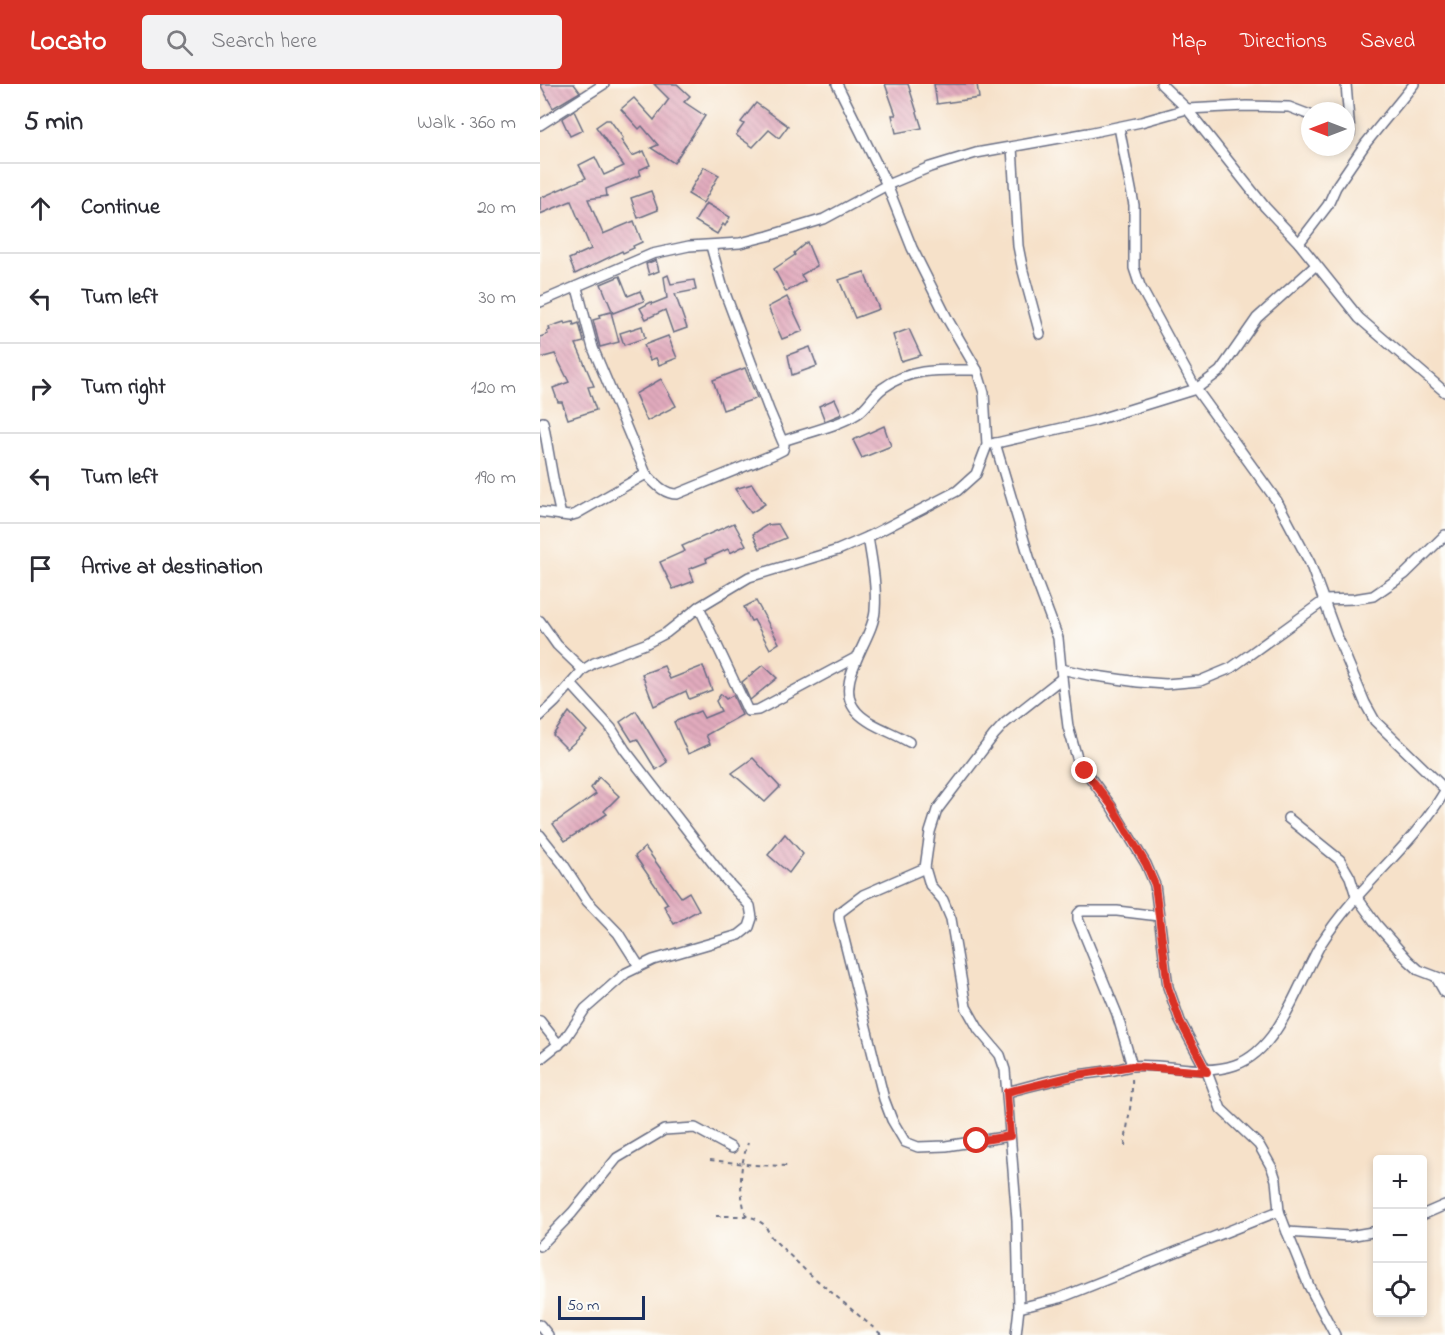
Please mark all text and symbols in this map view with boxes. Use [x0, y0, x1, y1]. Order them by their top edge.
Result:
search box [142, 15, 562, 69]
text: Locato [30, 22, 106, 63]
icon: search [163, 26, 196, 59]
text: Search here [211, 26, 317, 58]
text: Map [1171, 27, 1207, 57]
text: Directions [1240, 27, 1327, 57]
text: Saved [1360, 27, 1415, 57]
north arrow [1301, 102, 1355, 156]
text: 5 min [24, 104, 83, 142]
text: Walk · 360 m [417, 109, 516, 138]
icon: ahead [24, 192, 57, 225]
text: Continue [81, 192, 160, 224]
text: 20 m [477, 194, 516, 223]
icon: left [24, 282, 57, 315]
text: Turn left [81, 282, 158, 314]
text: 30 m [479, 284, 516, 313]
icon: right [24, 372, 57, 405]
text: Turn right [81, 372, 166, 404]
text: 120 m [471, 374, 516, 403]
icon: left [24, 462, 57, 495]
text: Turn left [81, 462, 158, 494]
text: 190 m [474, 464, 516, 493]
icon: arrive [24, 552, 57, 585]
text: Arrive at destination [81, 552, 263, 584]
route end [1071, 757, 1097, 783]
route start [963, 1127, 989, 1153]
map controls [1373, 1155, 1427, 1317]
button: + [1373, 1155, 1427, 1209]
button: − [1373, 1209, 1427, 1263]
button: locate [1373, 1263, 1427, 1317]
scale bar [558, 1293, 645, 1320]
text: 50 m [567, 1294, 599, 1318]

